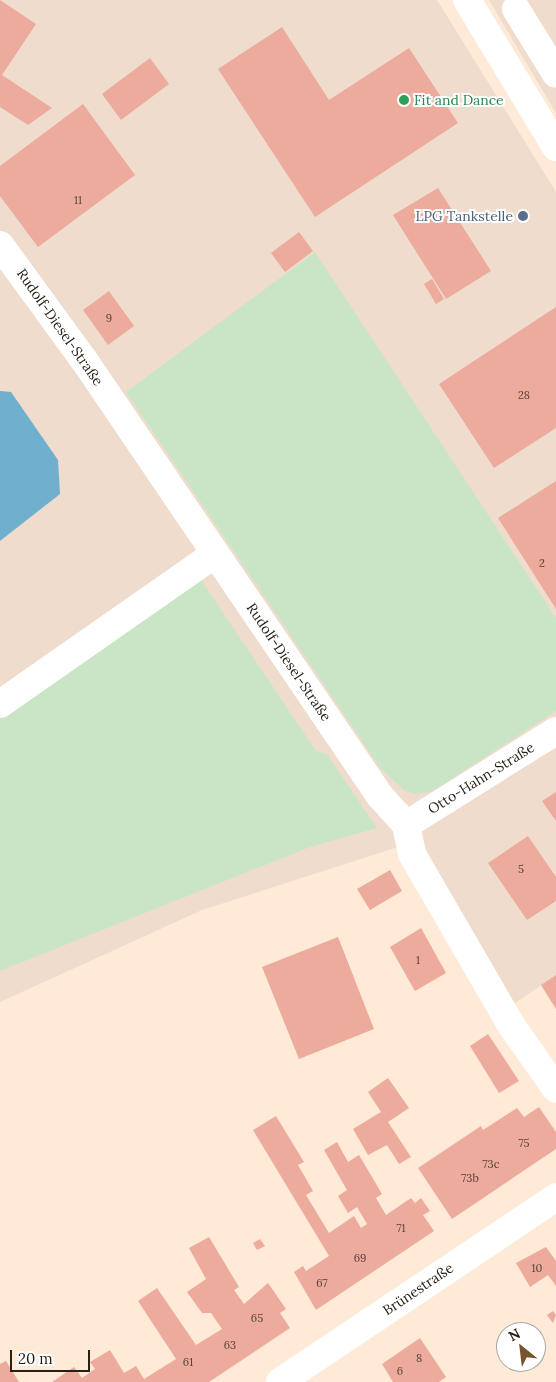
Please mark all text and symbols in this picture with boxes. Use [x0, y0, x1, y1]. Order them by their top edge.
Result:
place label: Fit and Dance [414, 92, 504, 108]
marker: Fit and Dance [398, 94, 410, 106]
house number: 11 [74, 193, 82, 207]
place label: LPG Tankstelle [416, 208, 513, 224]
marker: LPG Tankstelle [517, 210, 529, 222]
street label: Rudolf-Diesel-Straße [13, 265, 107, 389]
house number: 9 [106, 311, 112, 325]
house number: 28 [518, 388, 530, 402]
house number: 2 [539, 556, 545, 570]
street label: Rudolf-Diesel-Straße [243, 600, 335, 724]
street label: Otto-Hahn-Straße [425, 739, 537, 817]
house number: 5 [518, 862, 524, 876]
house number: 1 [416, 953, 420, 967]
house number: 75 [518, 1136, 530, 1150]
house number: 73c [482, 1157, 500, 1171]
house number: 73b [461, 1171, 479, 1185]
house number: 71 [396, 1221, 406, 1235]
house number: 69 [354, 1251, 366, 1265]
street label: Brünestraße [380, 1259, 456, 1319]
house number: 10 [532, 1261, 542, 1275]
house number: 67 [316, 1276, 328, 1290]
house number: 65 [251, 1311, 263, 1325]
north arrow [496, 1322, 546, 1372]
text: N [505, 1324, 523, 1345]
house number: 63 [224, 1338, 236, 1352]
scale bar [12, 1340, 92, 1372]
text: 20 m [18, 1349, 53, 1368]
house number: 8 [416, 1351, 422, 1365]
house number: 61 [183, 1355, 193, 1369]
house number: 6 [397, 1364, 403, 1378]

